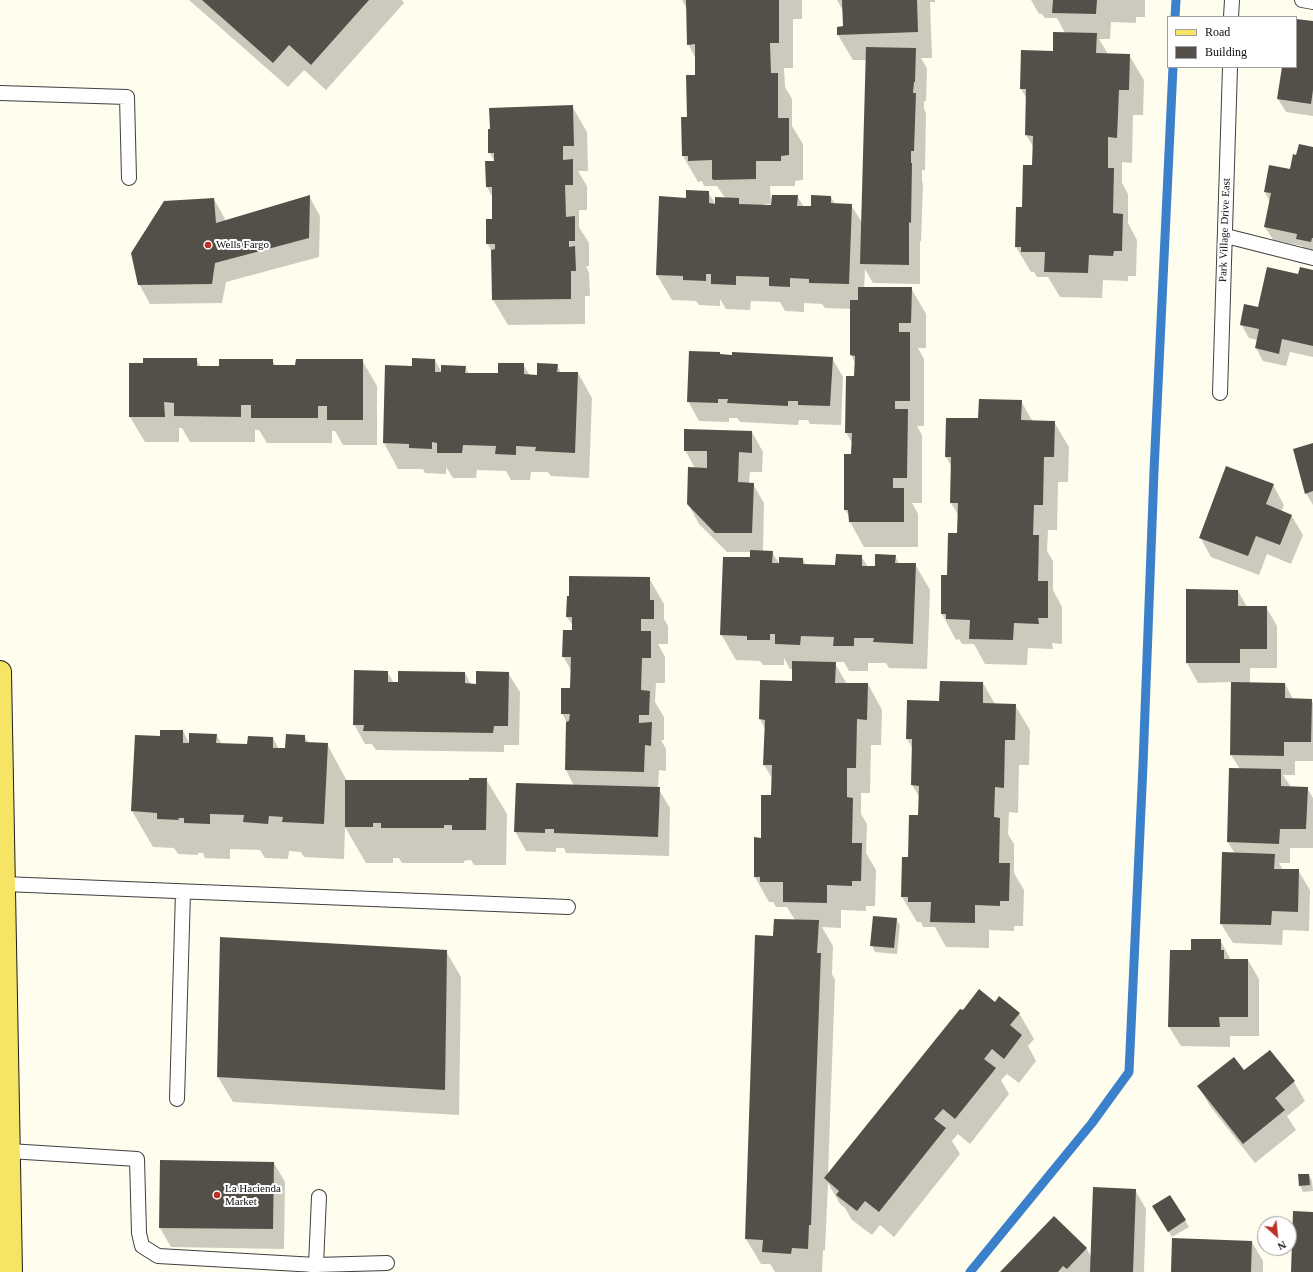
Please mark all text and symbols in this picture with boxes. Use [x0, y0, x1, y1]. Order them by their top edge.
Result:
legend [1167, 16, 1297, 68]
text: Road [1205, 25, 1230, 39]
text: Building [1205, 45, 1247, 59]
street label: Park Village Drive East [1217, 178, 1233, 282]
place label: Wells Fargo [216, 238, 269, 252]
marker: Wells Fargo [203, 240, 213, 250]
place label: La Hacienda Market [225, 1182, 281, 1208]
marker: La Hacienda Market [212, 1190, 222, 1200]
north arrow [1257, 1216, 1297, 1256]
text: N [1276, 1239, 1288, 1253]

